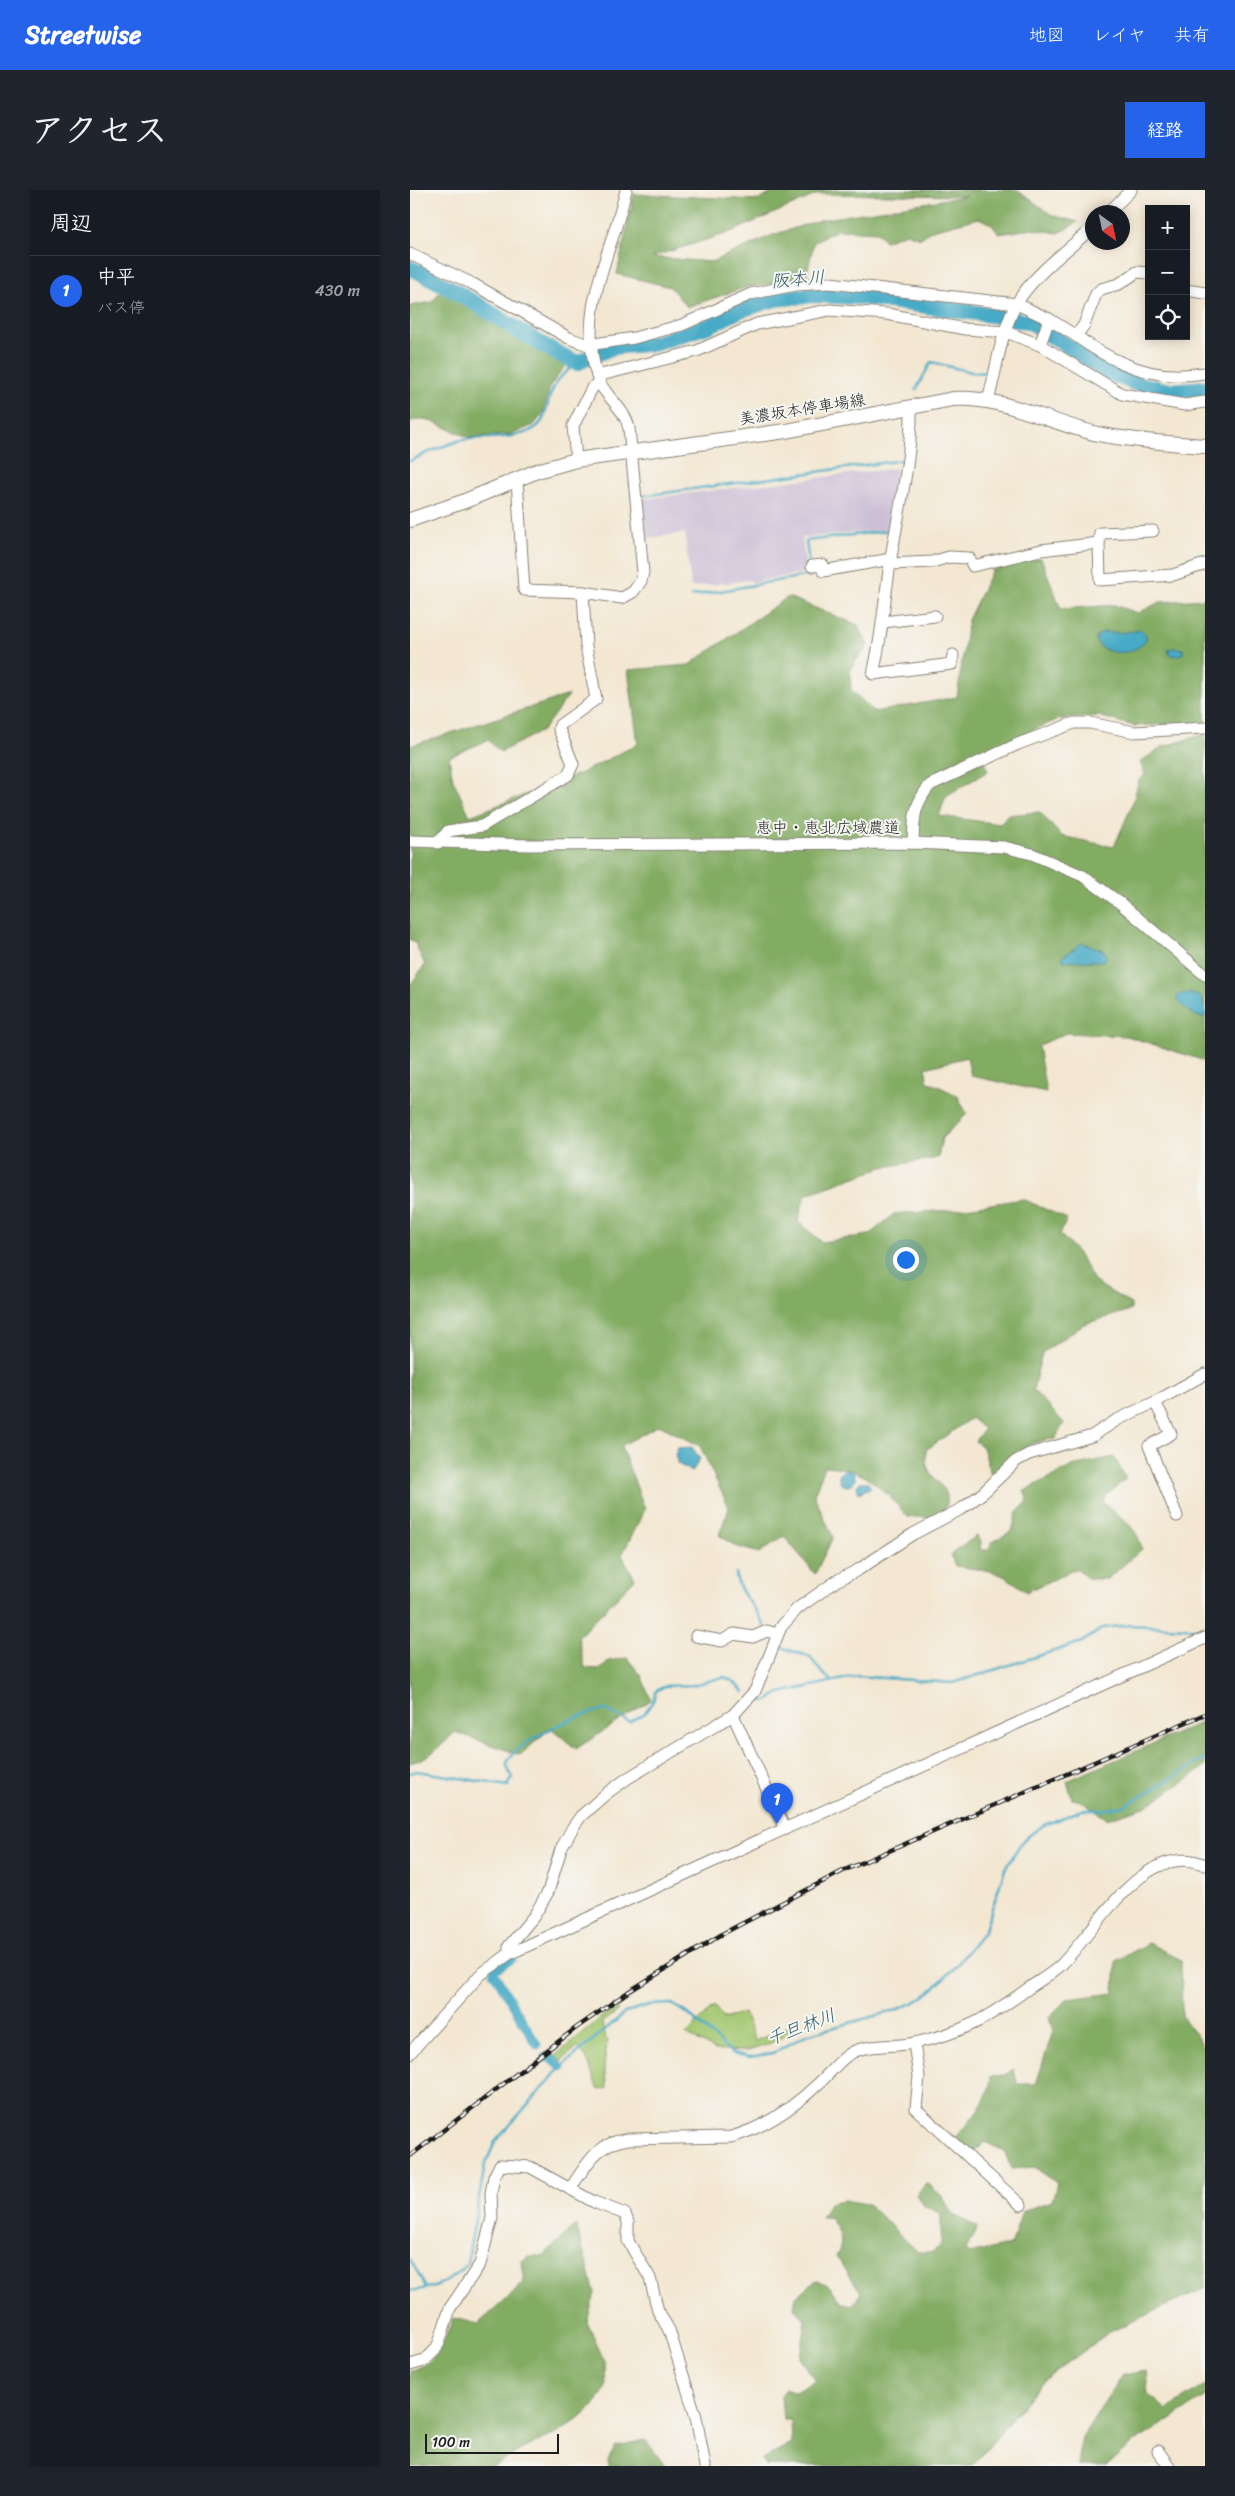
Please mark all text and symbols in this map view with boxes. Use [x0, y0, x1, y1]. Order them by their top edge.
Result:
text: Streetwise [25, 14, 141, 56]
text: 地図 [1029, 19, 1065, 51]
text: レイヤ [1093, 19, 1146, 51]
text: 共有 [1174, 19, 1210, 51]
text: アクセス [30, 99, 168, 161]
button: 経路 [1125, 102, 1205, 158]
text: 周辺 [50, 204, 92, 242]
north arrow [1085, 205, 1130, 250]
map controls [1145, 205, 1190, 340]
button: + [1145, 205, 1190, 250]
button: − [1145, 250, 1190, 295]
text: 中平 [97, 260, 135, 293]
water label: 阪本川 [770, 261, 826, 297]
text: 1 [63, 276, 69, 305]
text: 430 m [315, 276, 360, 305]
text: バス停 [97, 293, 145, 322]
button: locate [1145, 295, 1190, 340]
street label: 美濃坂本停車場線 [737, 385, 867, 433]
street label: 恵中・恵北広域農道 [756, 813, 900, 842]
your location [893, 1247, 919, 1273]
pin: 1 [761, 1783, 793, 1824]
water label: 千旦林川 [762, 1999, 840, 2055]
text: 100 m [432, 2430, 470, 2455]
scale bar [425, 2431, 559, 2454]

